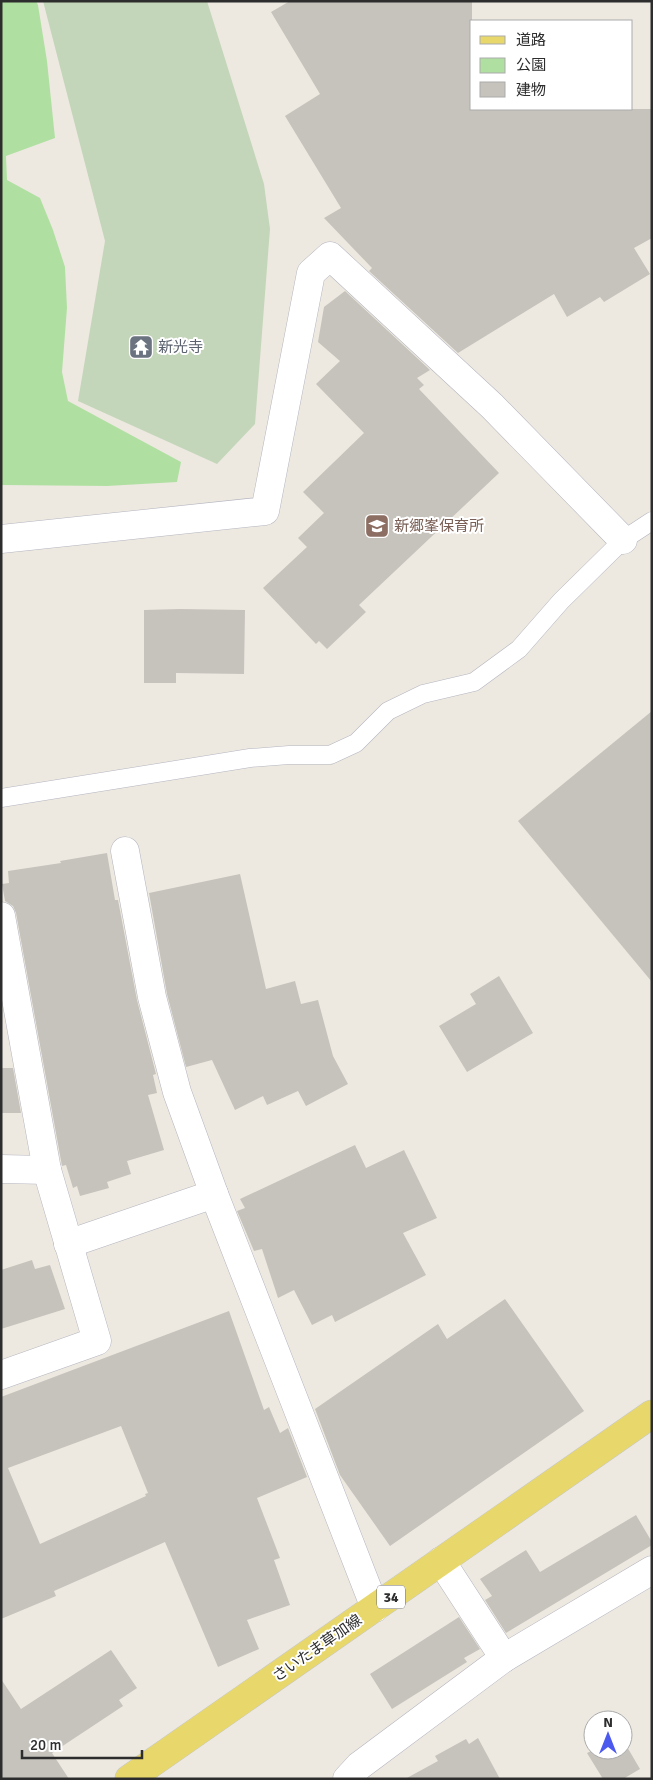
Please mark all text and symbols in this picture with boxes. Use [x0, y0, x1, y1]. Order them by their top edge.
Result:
legend [470, 20, 633, 110]
text: 道路 [516, 31, 546, 49]
text: 公園 [516, 56, 546, 74]
text: 建物 [516, 81, 546, 99]
temple icon: 新光寺 [128, 334, 154, 360]
place label: 新光寺 [158, 338, 203, 356]
school or university icon: 新郷峯保育所 [364, 513, 390, 539]
place label: 新郷峯保育所 [394, 517, 484, 535]
road number: 34 [377, 1585, 405, 1608]
street label: さいたま草加線 [269, 1611, 365, 1685]
north arrow [583, 1710, 633, 1760]
text: N [603, 1714, 613, 1731]
scale bar [22, 1728, 142, 1760]
text: 20 m [30, 1736, 61, 1754]

